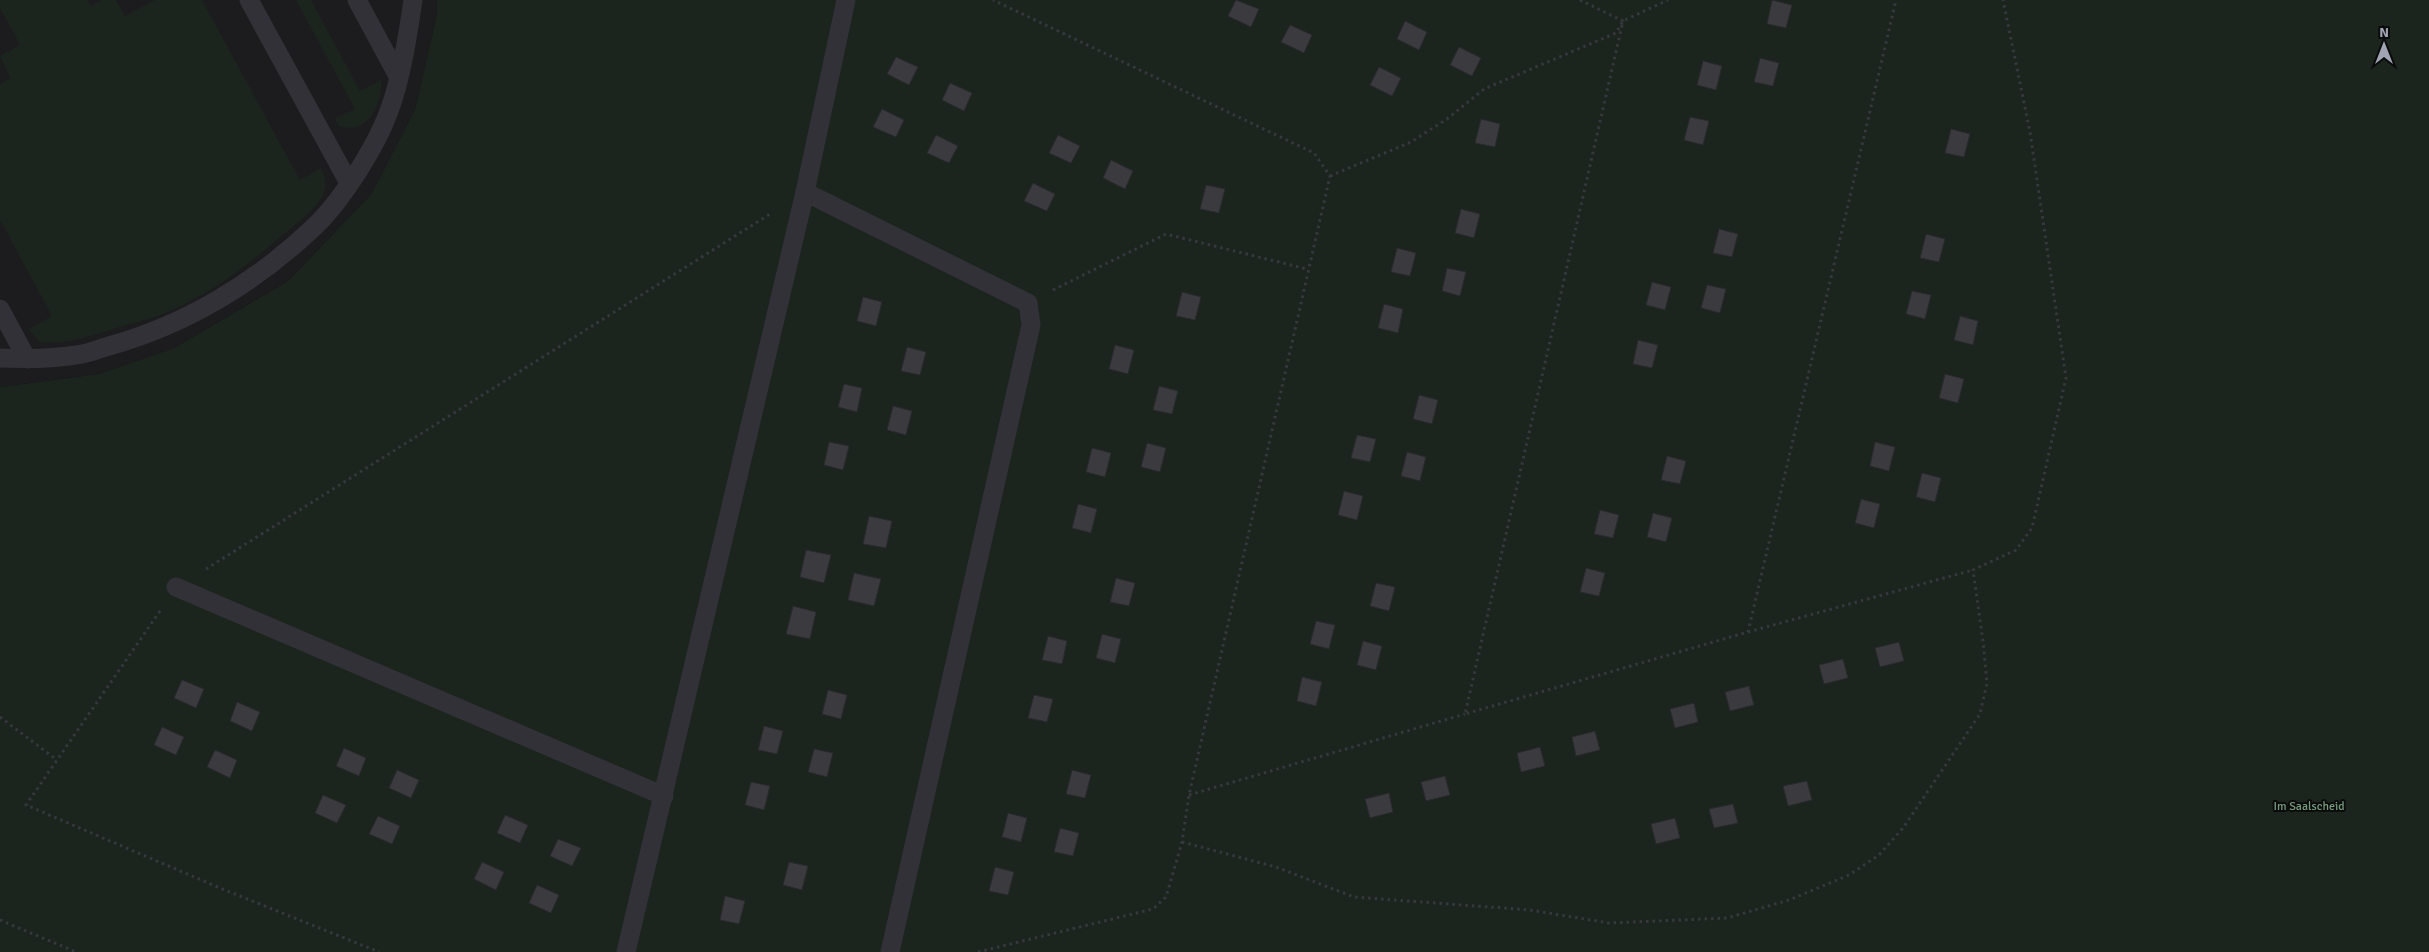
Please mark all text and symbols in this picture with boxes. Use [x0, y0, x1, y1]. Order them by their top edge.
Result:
north arrow [2359, 20, 2409, 70]
text: N [2379, 24, 2389, 41]
park label: Im Saalscheid [2273, 799, 2345, 814]

